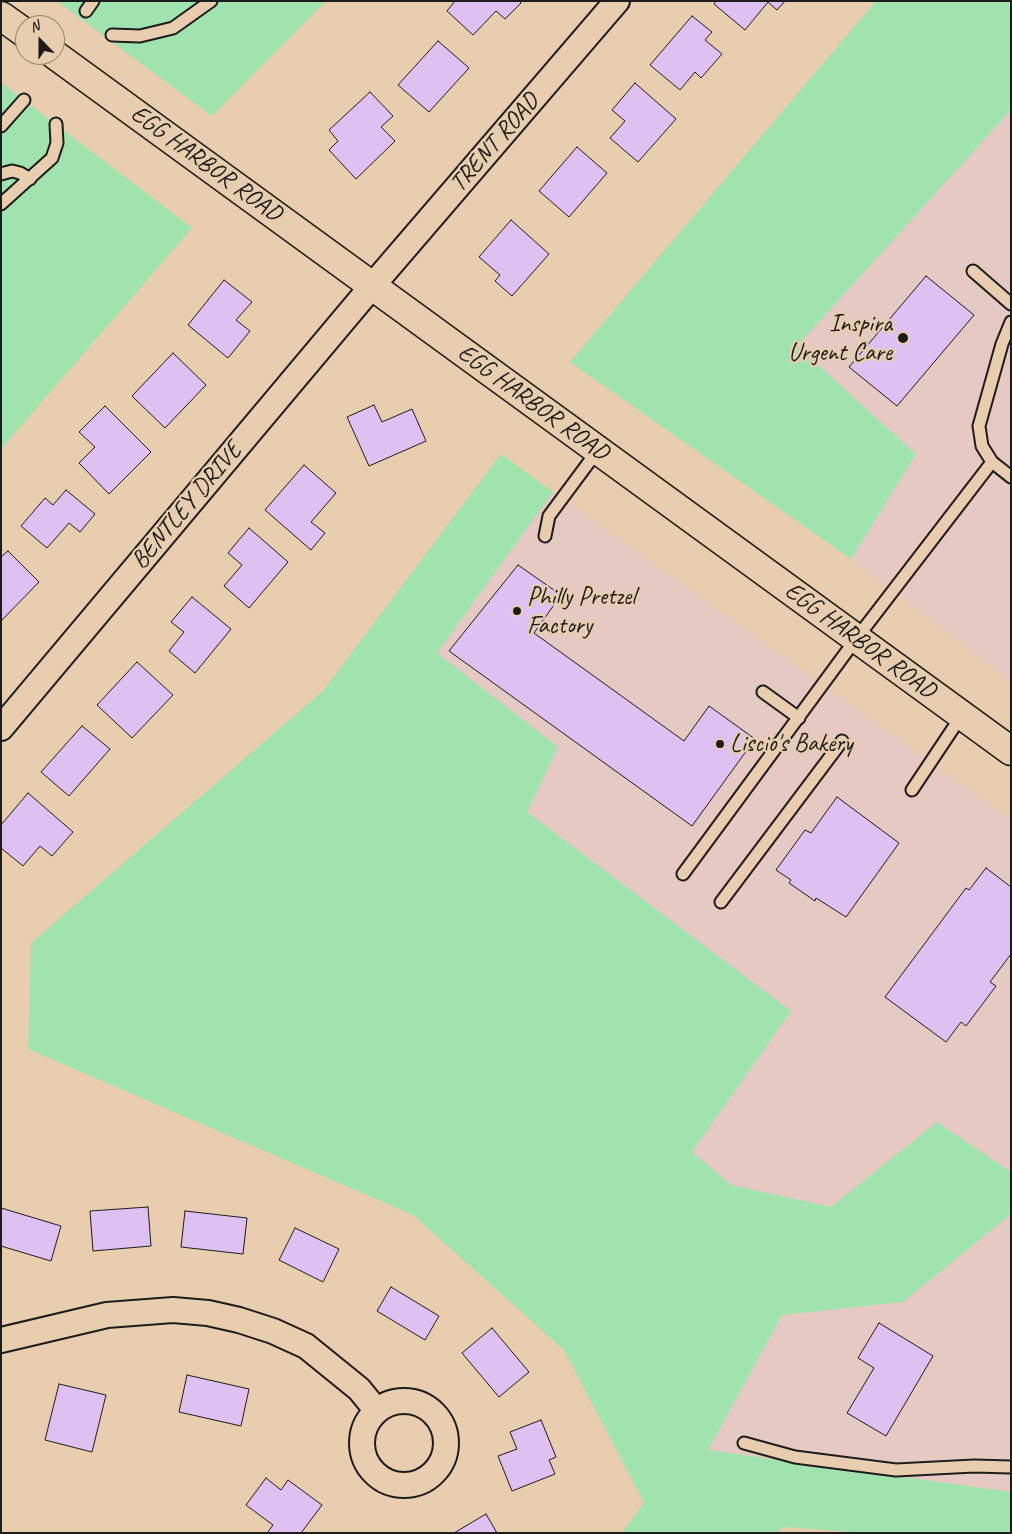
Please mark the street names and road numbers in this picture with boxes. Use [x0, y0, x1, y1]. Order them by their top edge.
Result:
street label: TRENT ROAD [444, 87, 546, 199]
street label: EGG HARBOR ROAD [125, 99, 287, 229]
street label: EGG HARBOR ROAD [452, 338, 614, 468]
street label: BENTLEY DRIVE [125, 437, 249, 575]
street label: EGG HARBOR ROAD [779, 576, 941, 706]

